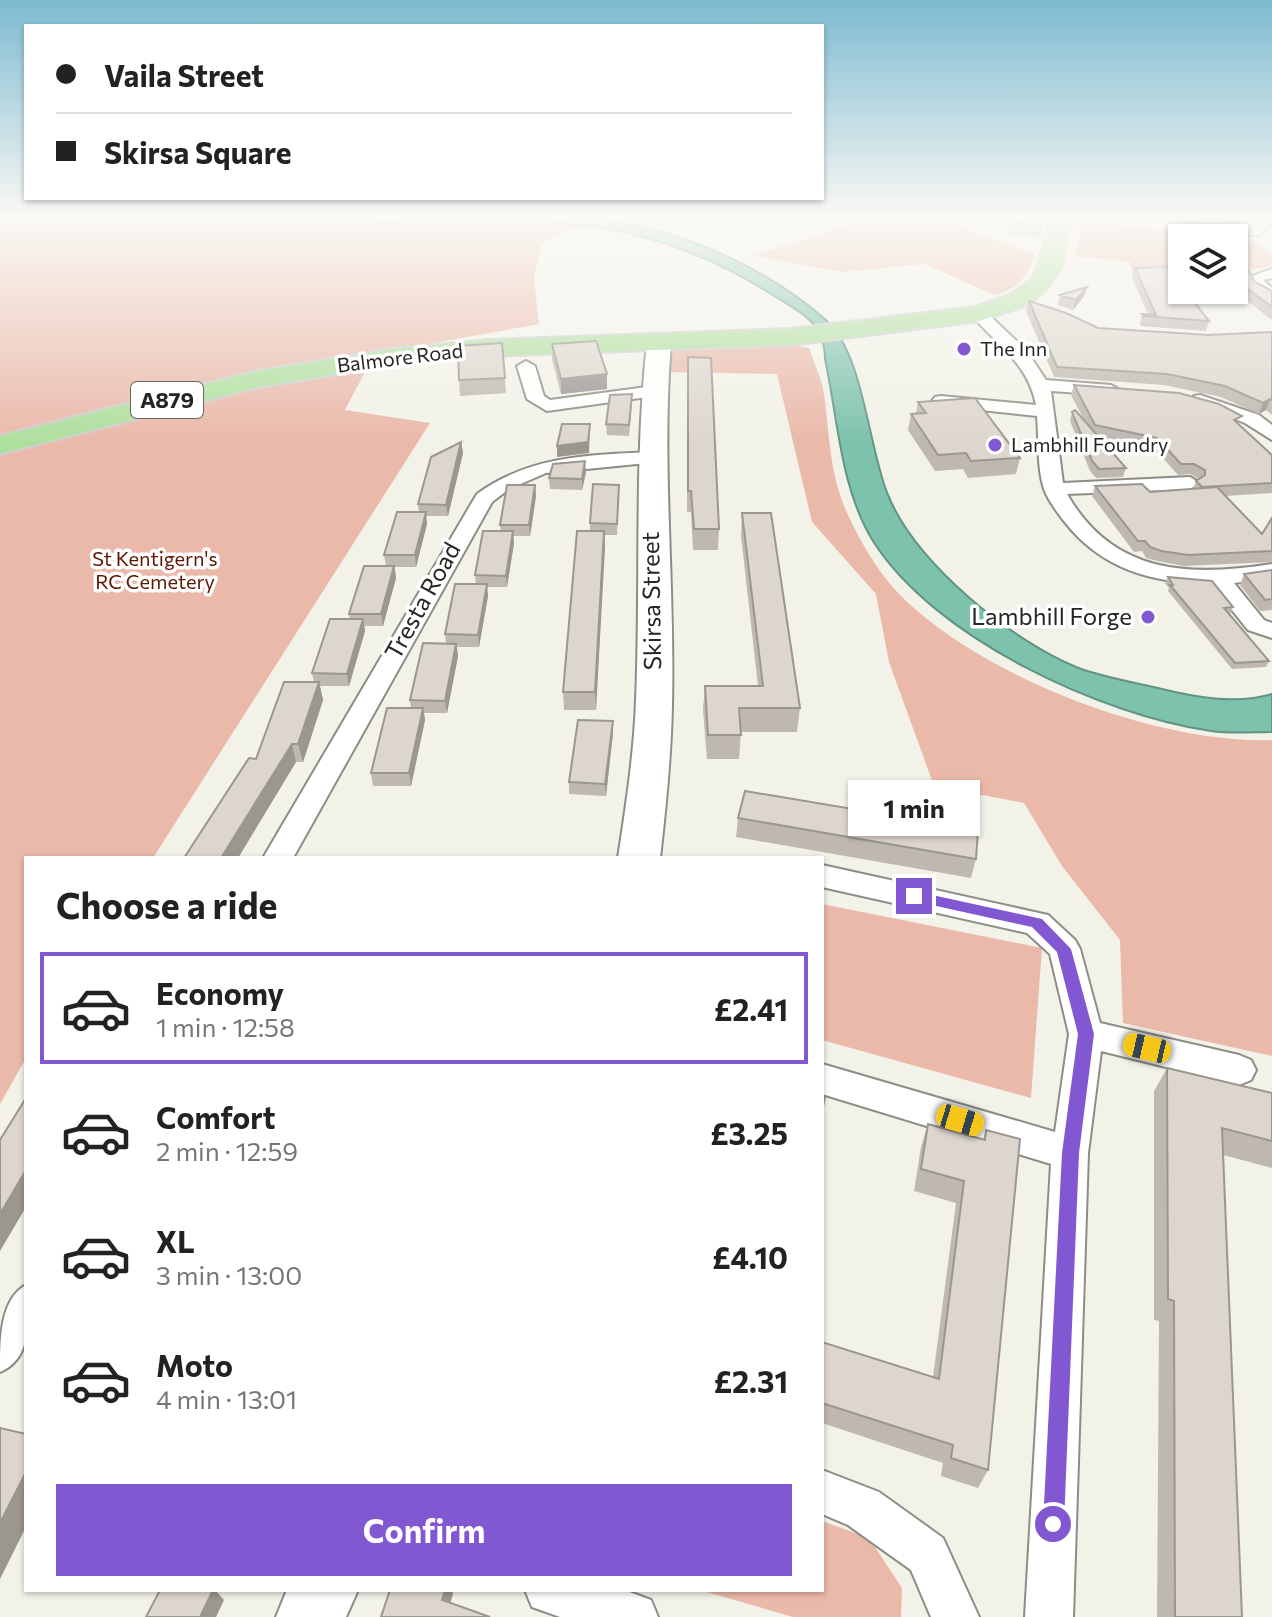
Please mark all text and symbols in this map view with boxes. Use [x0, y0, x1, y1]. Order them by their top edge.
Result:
text: Vaila Street [104, 56, 264, 93]
text: Skirsa Square [104, 133, 291, 170]
map controls [1168, 224, 1248, 304]
button: layers [1168, 224, 1248, 304]
place label: The Inn [980, 336, 1047, 360]
street label: Balmore Road [336, 337, 464, 377]
marker: The Inn [955, 340, 973, 358]
road number: A879 [131, 382, 203, 418]
place label: Lambhill Foundry [1011, 432, 1168, 456]
marker: Lambhill Foundry [986, 436, 1004, 454]
street label: Skirsa Street [635, 531, 666, 670]
street label: Tresta Road [378, 537, 466, 664]
park label: St Kentigern's RC Cemetery [92, 546, 218, 593]
place label: Lambhill Forge [971, 601, 1132, 630]
marker: Lambhill Forge [1139, 608, 1157, 626]
callout: 1 min [848, 780, 980, 836]
text: 1 min [883, 792, 945, 823]
route end [896, 878, 932, 914]
text: Choose a ride [56, 882, 277, 926]
icon: car [60, 972, 132, 1044]
text: Economy [156, 974, 284, 1011]
text: £2.41 [714, 990, 788, 1027]
text: 1 min · 12:58 [156, 1011, 295, 1042]
car [1121, 1031, 1173, 1065]
icon: car [60, 1096, 132, 1168]
text: Comfort [156, 1098, 275, 1135]
car [934, 1102, 986, 1138]
text: £3.25 [710, 1114, 788, 1151]
text: 2 min · 12:59 [156, 1135, 298, 1166]
icon: car [60, 1220, 132, 1292]
text: XL [156, 1222, 195, 1259]
text: £4.10 [712, 1238, 788, 1275]
text: 3 min · 13:00 [156, 1259, 302, 1290]
icon: car [60, 1344, 132, 1416]
text: Moto [156, 1346, 233, 1383]
text: £2.31 [714, 1362, 788, 1399]
text: 4 min · 13:01 [156, 1383, 297, 1414]
button: Confirm [56, 1484, 792, 1576]
route start [1035, 1506, 1071, 1542]

